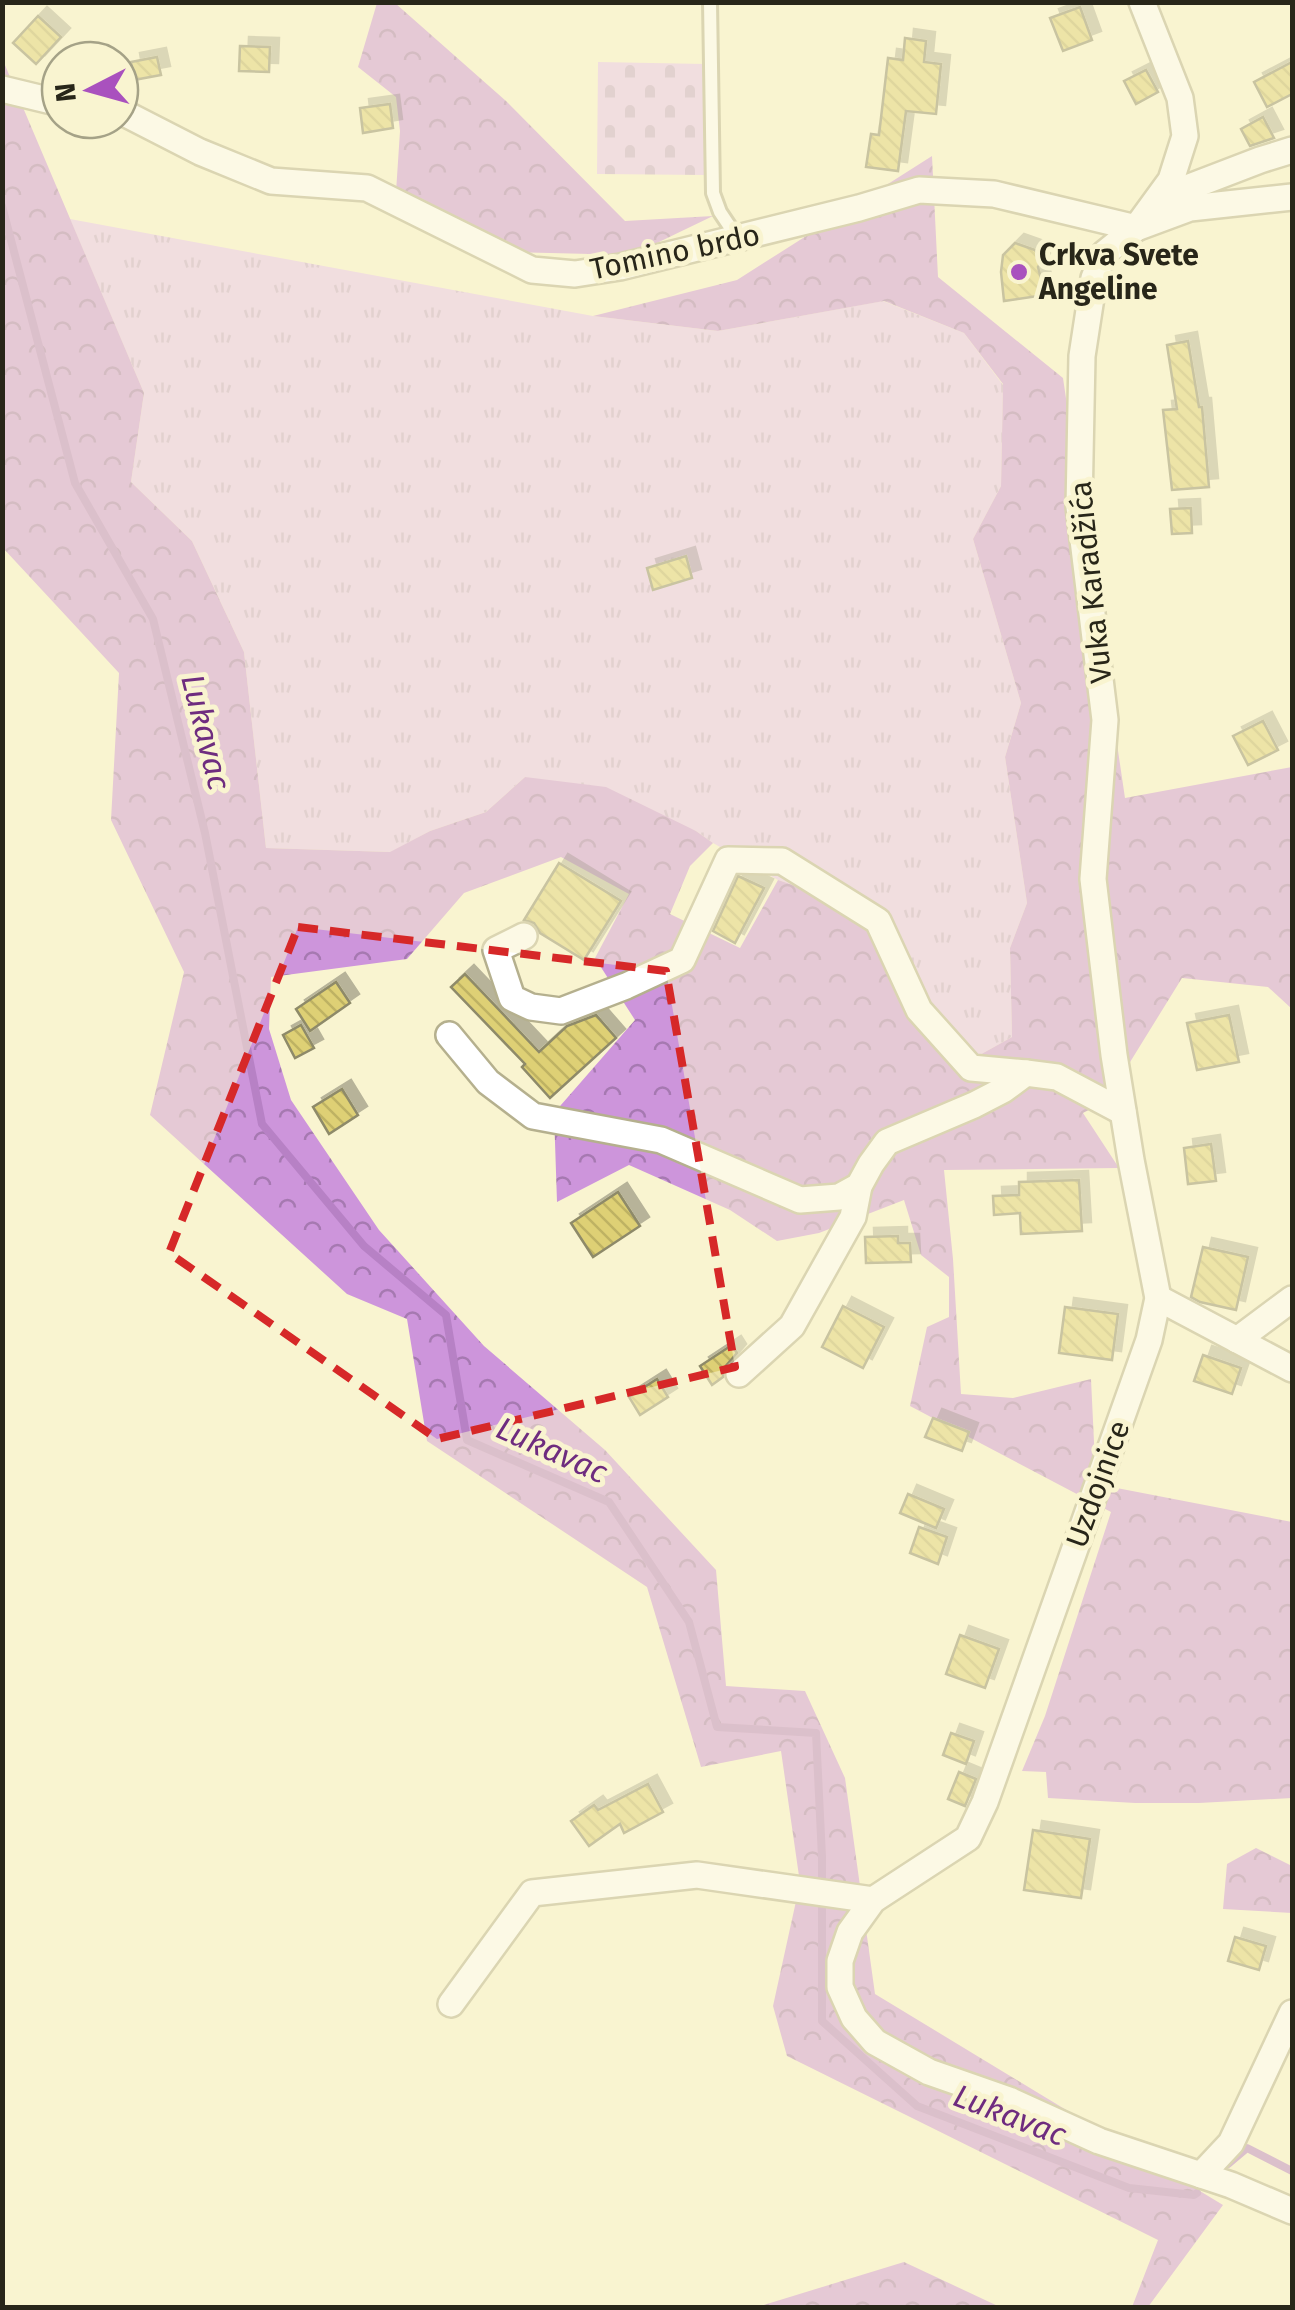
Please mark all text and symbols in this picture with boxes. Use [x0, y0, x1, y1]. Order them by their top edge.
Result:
north arrow [40, 40, 140, 140]
text: N [48, 82, 83, 104]
street label: Tomino brdo [587, 216, 763, 288]
place label: Crkva Svete Angeline [1038, 237, 1199, 307]
marker: Crkva Svete Angeline [1008, 261, 1030, 283]
street label: Vuka Karadžića [1062, 479, 1120, 685]
water label: Lukavac [173, 670, 239, 795]
water label: Lukavac [490, 1409, 614, 1492]
street label: Uzdojnice [1058, 1416, 1138, 1552]
water label: Lukavac [948, 2076, 1073, 2154]

